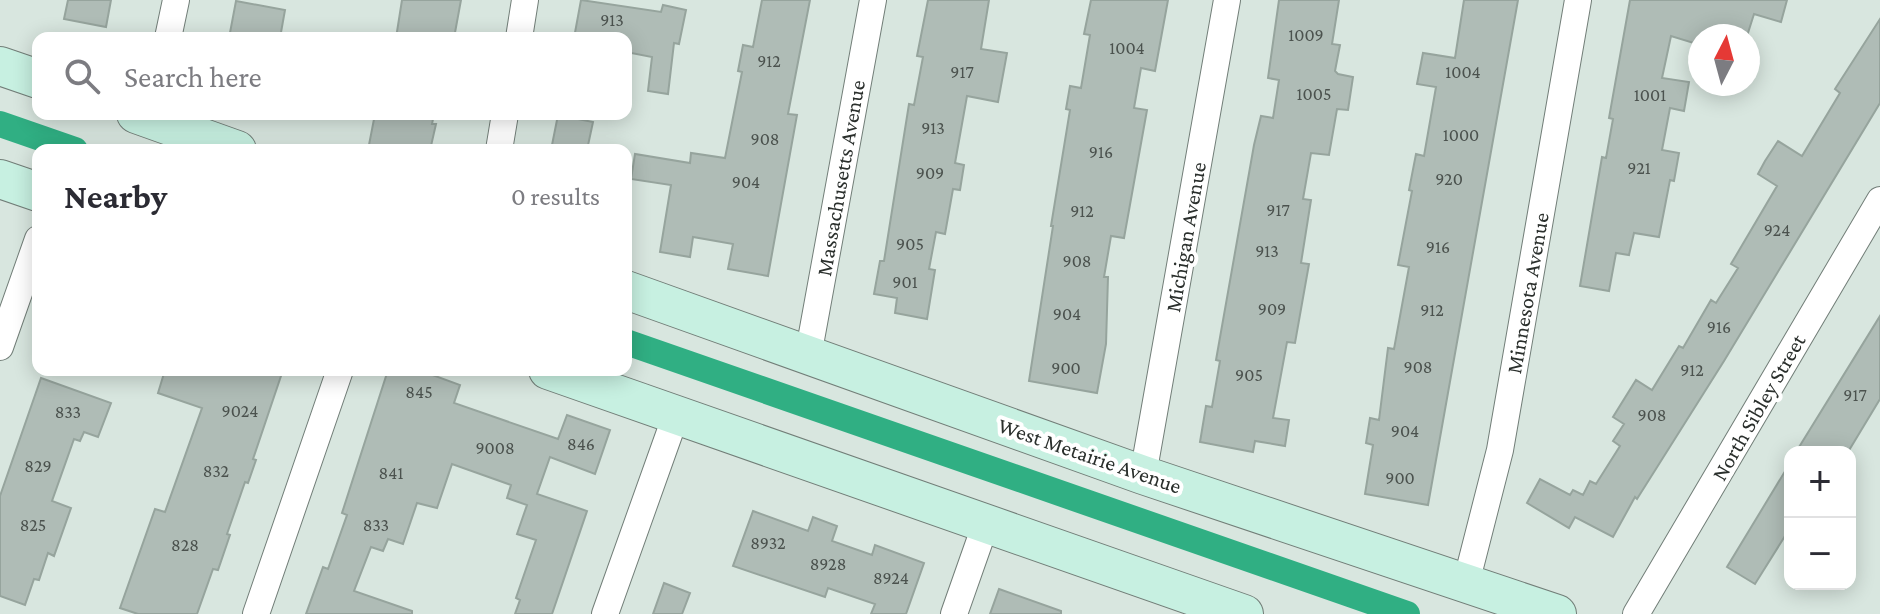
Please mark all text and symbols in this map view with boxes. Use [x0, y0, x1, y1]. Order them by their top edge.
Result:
house number: 913 [600, 10, 624, 30]
north arrow [1688, 24, 1760, 96]
house number: 1009 [1288, 25, 1324, 45]
search box [32, 32, 632, 120]
house number: 1004 [1109, 38, 1145, 58]
house number: 912 [757, 51, 781, 71]
icon: search [60, 54, 104, 98]
text: Search here [124, 60, 262, 93]
house number: 917 [950, 62, 974, 82]
house number: 1004 [1445, 62, 1481, 82]
street label: Massachusetts Avenue [811, 78, 870, 278]
house number: 1005 [1297, 84, 1331, 104]
house number: 1001 [1634, 85, 1666, 105]
house number: 913 [921, 118, 945, 138]
house number: 1000 [1443, 125, 1479, 145]
house number: 908 [750, 129, 780, 149]
house number: 916 [1089, 142, 1113, 162]
house number: 921 [1627, 158, 1651, 178]
street label: Michigan Avenue [1160, 160, 1211, 314]
house number: 909 [916, 163, 944, 183]
house number: 920 [1435, 169, 1463, 189]
house number: 904 [732, 172, 760, 192]
text: Nearby [64, 178, 167, 215]
text: 0 results [511, 182, 600, 211]
house number: 917 [1266, 200, 1290, 220]
house number: 912 [1070, 201, 1094, 221]
street label: Minnesota Avenue [1501, 211, 1554, 376]
house number: 924 [1764, 220, 1790, 240]
house number: 905 [896, 234, 924, 254]
house number: 916 [1426, 237, 1450, 257]
house number: 913 [1255, 241, 1279, 261]
house number: 908 [1062, 251, 1092, 271]
house number: 901 [892, 272, 918, 292]
house number: 909 [1258, 299, 1286, 319]
house number: 912 [1420, 300, 1444, 320]
house number: 904 [1053, 304, 1081, 324]
house number: 916 [1707, 317, 1731, 337]
street label: North Sibley Street [1706, 329, 1811, 485]
house number: 908 [1403, 357, 1433, 377]
house number: 900 [1051, 358, 1081, 378]
house number: 912 [1680, 360, 1704, 380]
house number: 905 [1235, 365, 1263, 385]
house number: 845 [405, 382, 433, 402]
house number: 917 [1843, 385, 1867, 405]
house number: 9024 [222, 401, 258, 421]
house number: 833 [55, 402, 81, 422]
house number: 908 [1637, 405, 1667, 425]
street label: West Metairie Avenue [995, 412, 1185, 499]
house number: 904 [1391, 421, 1419, 441]
house number: 846 [567, 434, 595, 454]
house number: 9008 [475, 438, 515, 458]
map controls [1784, 446, 1856, 590]
button: + [1784, 446, 1856, 518]
house number: 829 [24, 456, 52, 476]
house number: 832 [203, 461, 229, 481]
house number: 841 [379, 463, 403, 483]
house number: 900 [1385, 468, 1415, 488]
house number: 825 [20, 515, 46, 535]
house number: 833 [363, 515, 389, 535]
button: − [1784, 518, 1856, 590]
house number: 8932 [750, 533, 786, 553]
house number: 828 [171, 535, 199, 555]
house number: 8928 [810, 554, 846, 574]
house number: 8924 [873, 568, 909, 588]

